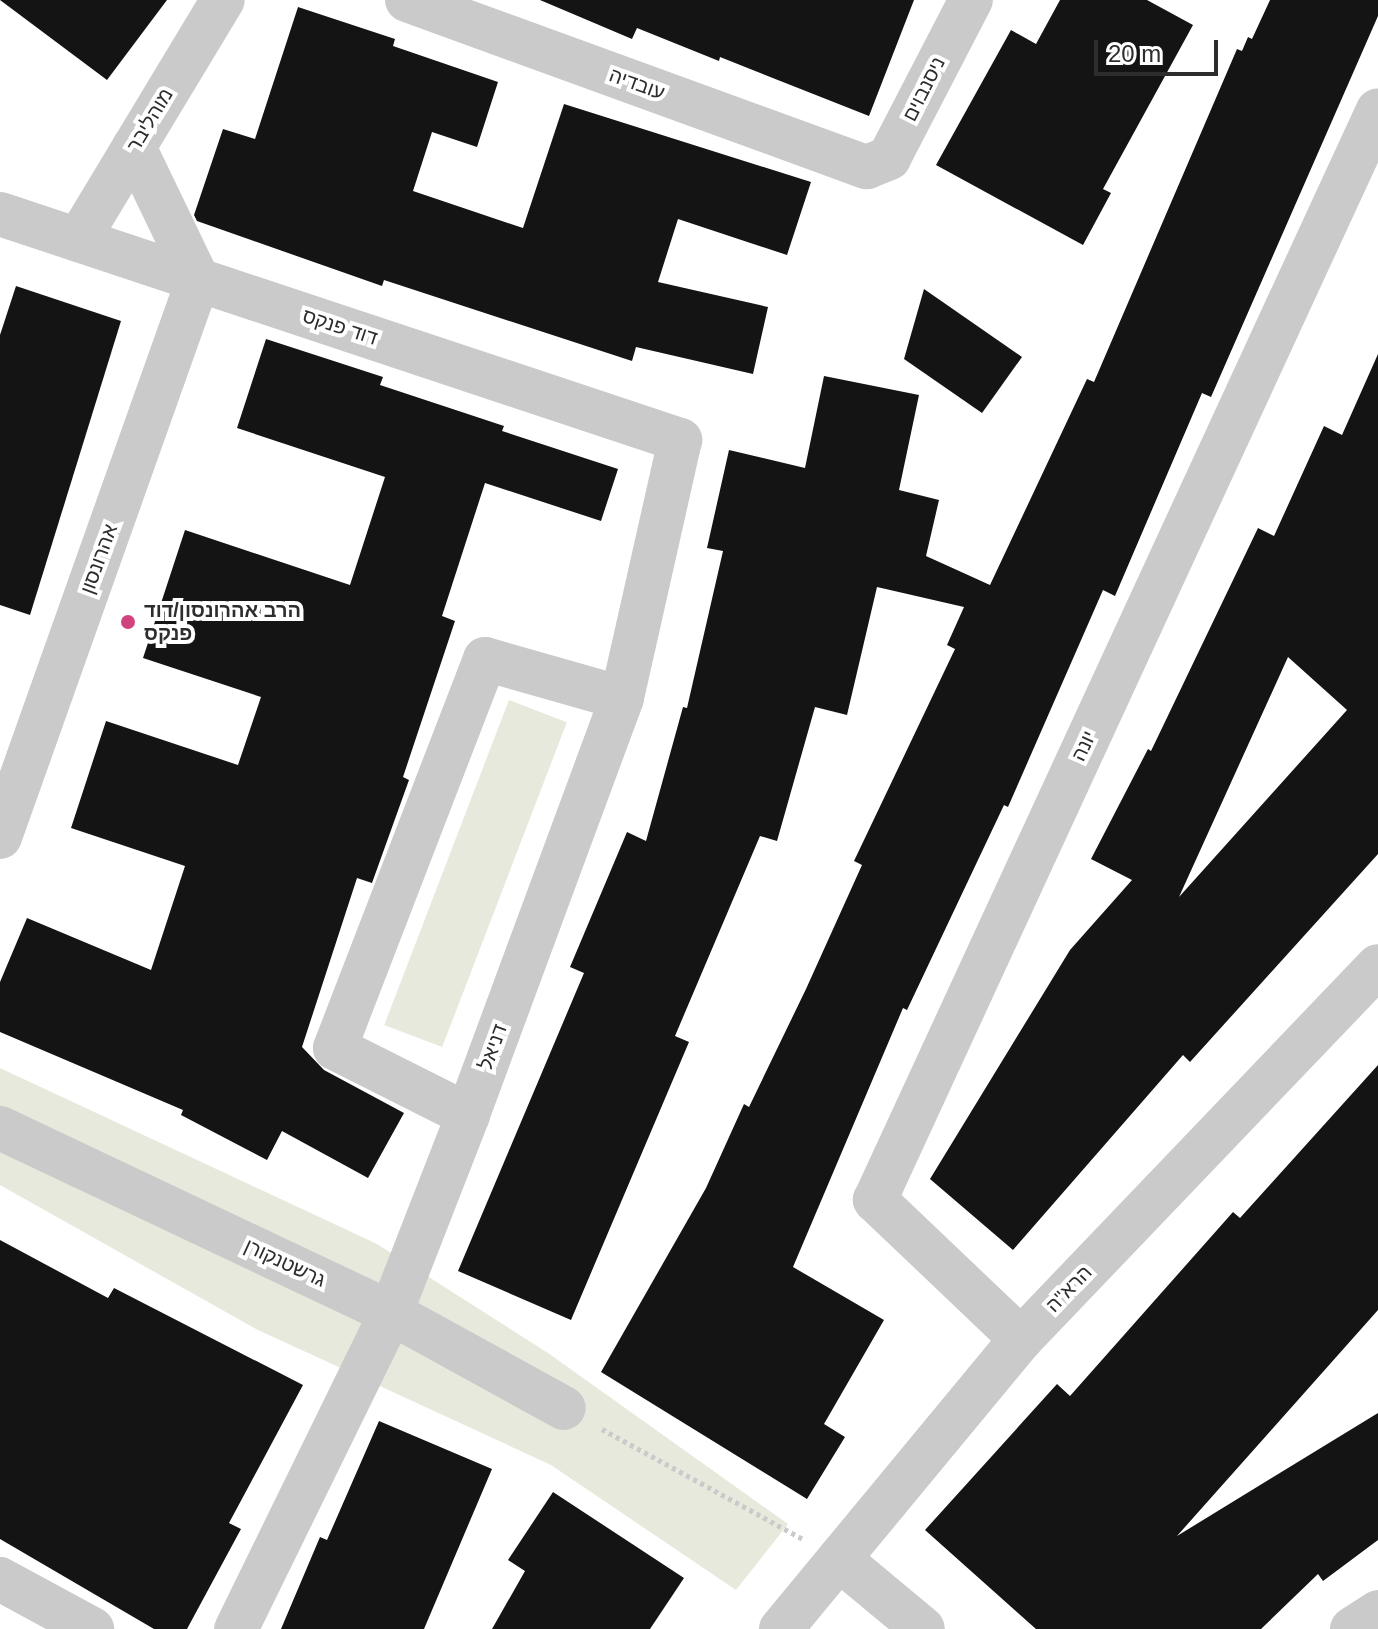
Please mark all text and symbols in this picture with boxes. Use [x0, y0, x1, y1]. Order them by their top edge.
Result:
scale bar [1098, 24, 1222, 74]
text: 20 m [1108, 40, 1161, 67]
street label: ניסנבוים [898, 53, 950, 125]
street label: עובדיה [606, 63, 668, 105]
street label: מוהליבר [122, 84, 178, 156]
street label: דוד פנקס [299, 304, 381, 350]
street label: אהרונסון [75, 521, 123, 597]
place label: הרב אהרונסון/דוד פנקס [144, 598, 301, 645]
marker: הרב אהרונסון/דוד פנקס [119, 613, 137, 631]
street label: יונה [1067, 727, 1101, 765]
street label: דניאל [474, 1021, 512, 1073]
street label: גרשטנקורן [240, 1234, 330, 1292]
street label: הרא"ה [1041, 1261, 1097, 1317]

